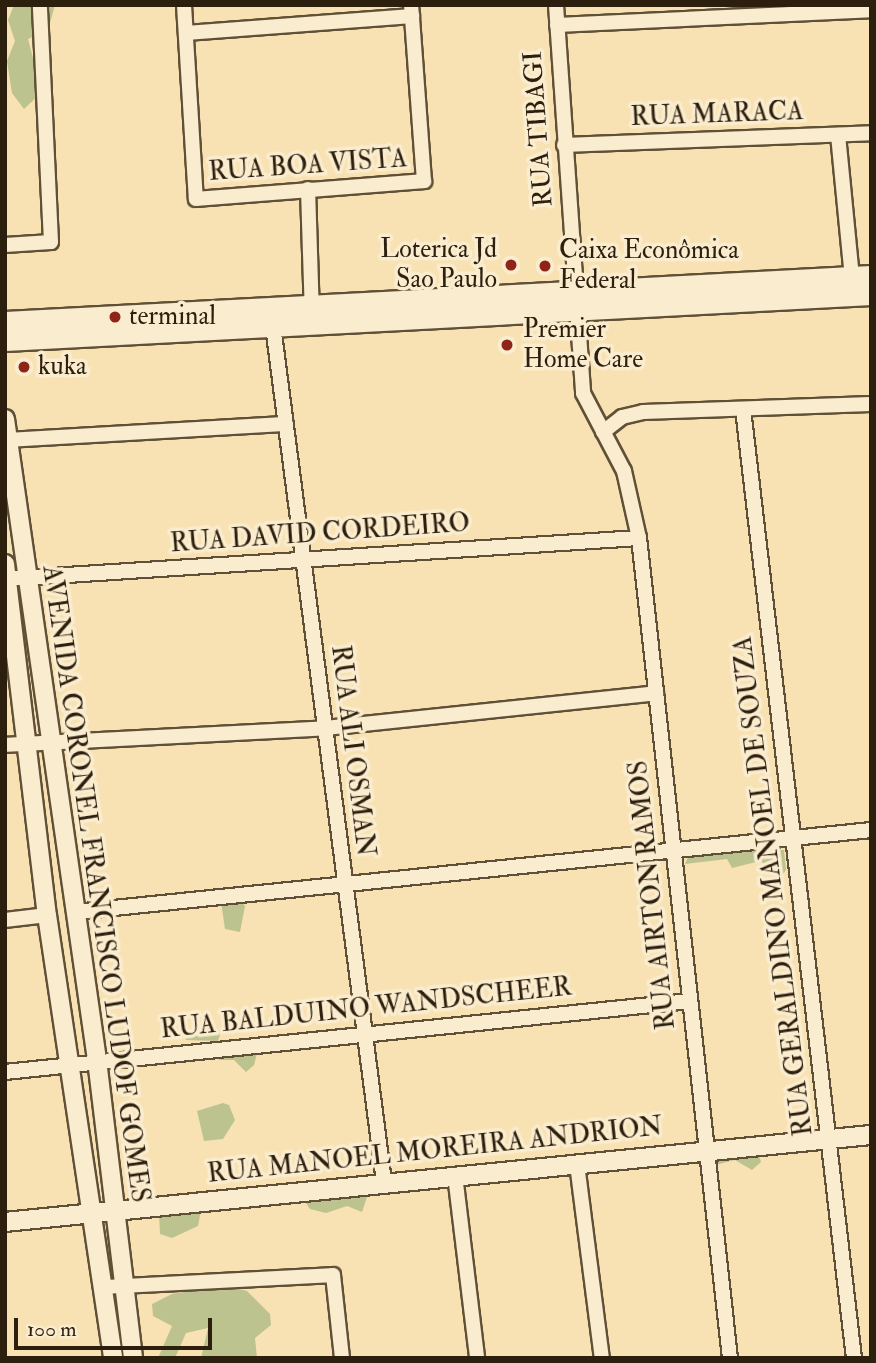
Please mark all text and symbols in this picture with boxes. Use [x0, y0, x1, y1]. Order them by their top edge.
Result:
street label: RUA TIBAGI [518, 50, 560, 208]
street label: RUA MARACA [630, 96, 804, 134]
street label: RUA BOA VISTA [208, 143, 408, 189]
place label: Loterica Jd Sao Paulo [380, 234, 497, 296]
place label: Caixa Econômica Federal [559, 235, 739, 296]
marker: Loterica Jd Sao Paulo [503, 257, 519, 273]
marker: Caixa Econômica Federal [537, 258, 553, 274]
place label: terminal [129, 301, 216, 333]
marker: terminal [107, 309, 123, 325]
place label: Premier Home Care [523, 314, 643, 376]
marker: Premier Home Care [497, 335, 517, 355]
place label: kuka [38, 351, 87, 383]
marker: kuka [16, 359, 32, 375]
street label: RUA DAVID CORDEIRO [169, 508, 471, 560]
street label: AVENIDA CORONEL FRANCISCO LUDOF GOMES [35, 563, 155, 1205]
street label: RUA GERALDINO MANOEL DE SOUZA [728, 634, 820, 1138]
street label: RUA ALI OSMAN [324, 643, 380, 859]
street label: RUA AIRTON RAMOS [623, 759, 683, 1031]
street label: RUA BALDUINO WANDSCHEER [159, 972, 573, 1046]
street label: RUA MANOEL MOREIRA ANDRION [206, 1112, 664, 1190]
scale bar [18, 1304, 215, 1348]
text: 100 m [27, 1316, 77, 1343]

